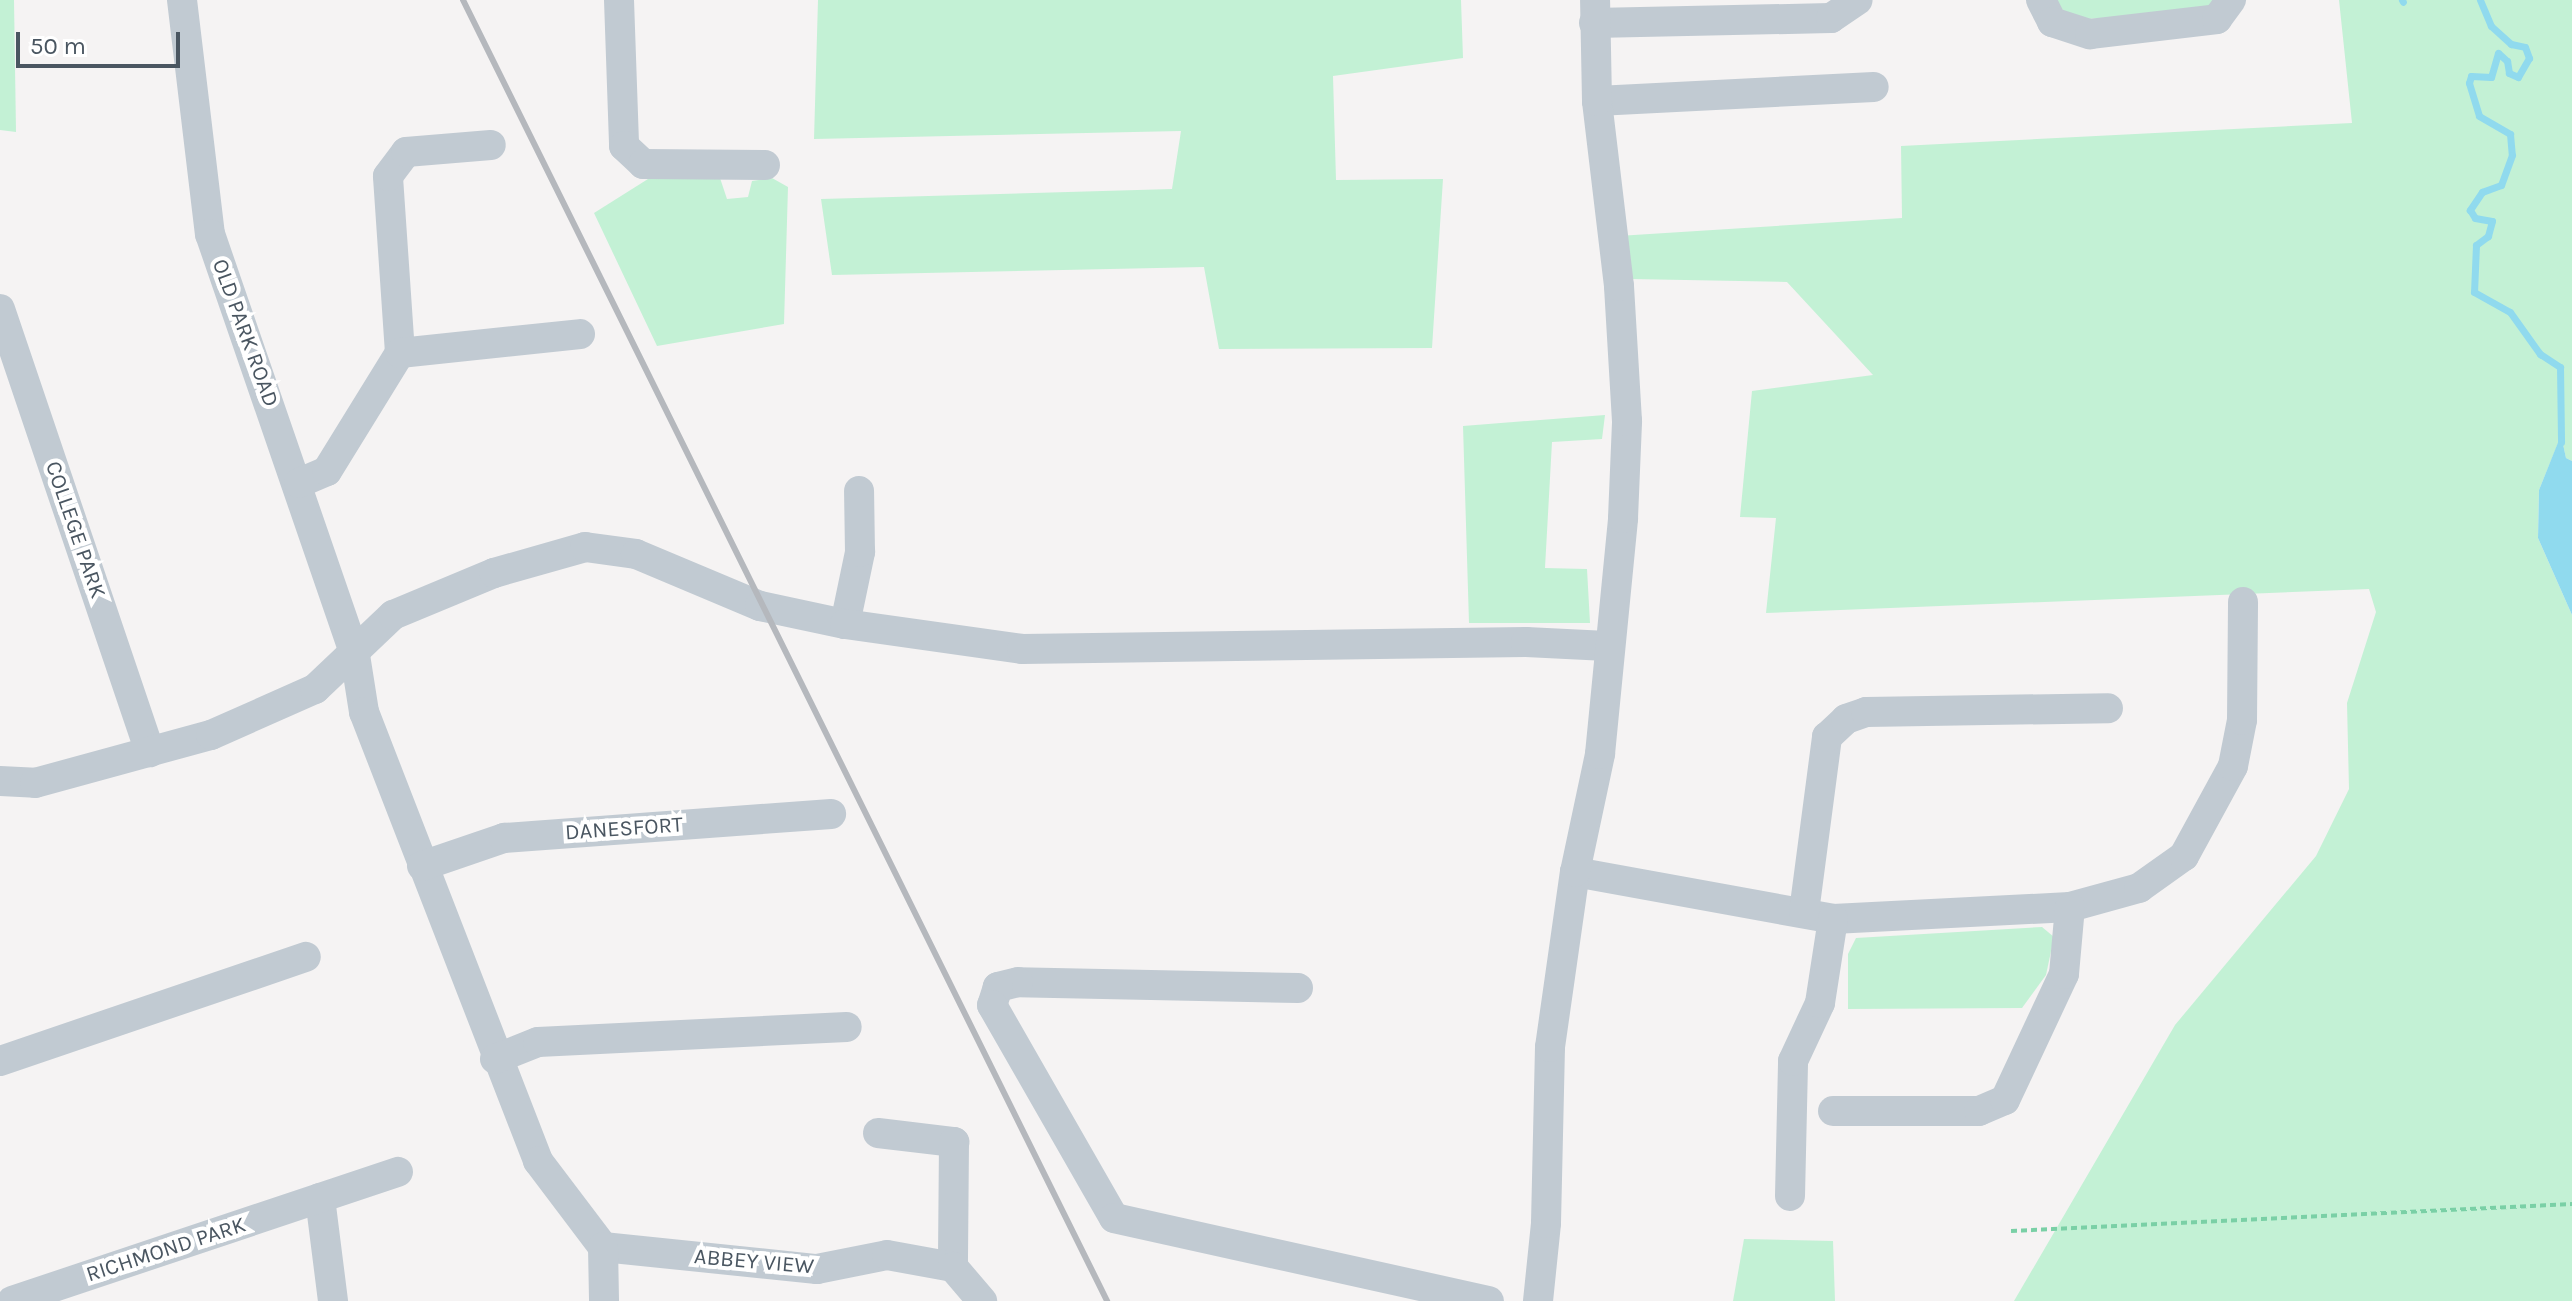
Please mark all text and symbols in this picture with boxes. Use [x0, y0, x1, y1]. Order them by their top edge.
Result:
scale bar [20, 16, 184, 66]
text: 50 m [30, 32, 86, 60]
street label: OLD PARK ROAD [206, 256, 284, 410]
street label: COLLEGE PARK [39, 458, 111, 602]
street label: DANESFORT [564, 812, 684, 846]
street label: RICHMOND PARK [83, 1212, 249, 1288]
street label: ABBEY VIEW [693, 1244, 815, 1280]

